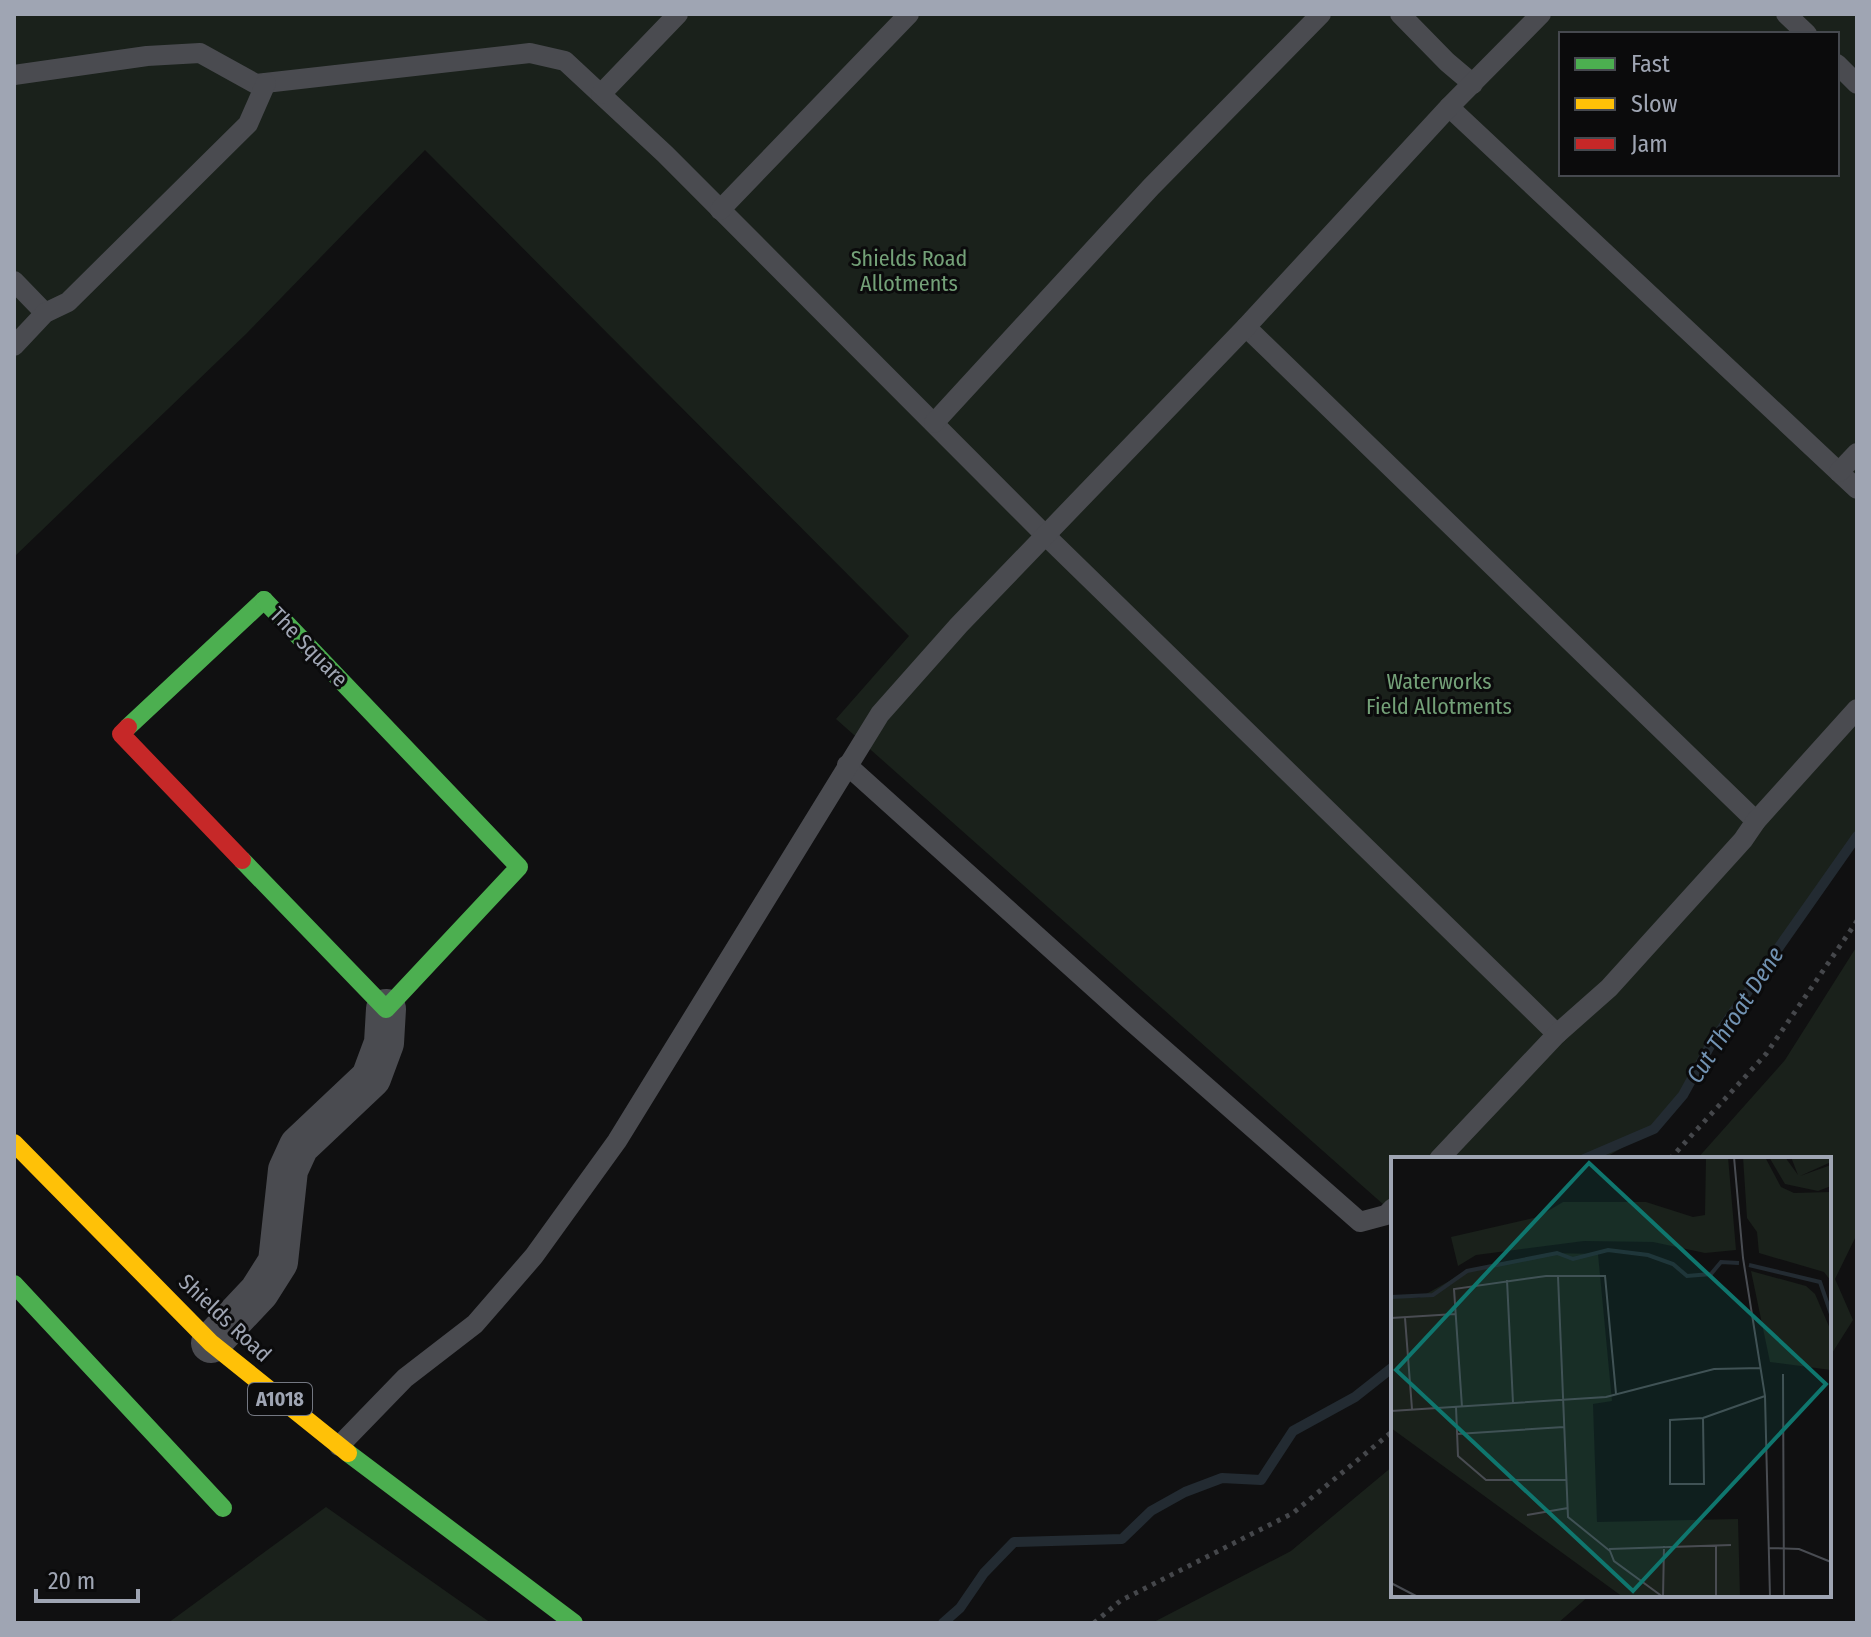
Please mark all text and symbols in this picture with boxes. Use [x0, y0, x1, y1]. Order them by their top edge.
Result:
legend [1559, 32, 1839, 176]
text: Fast [1631, 50, 1670, 78]
text: Slow [1631, 90, 1678, 118]
text: Jam [1631, 130, 1668, 158]
park label: Shields Road Allotments [851, 245, 967, 297]
street label: The Square [264, 601, 354, 693]
park label: Waterworks Field Allotments [1366, 668, 1512, 720]
water label: Cut Throat Dene [1681, 942, 1789, 1088]
inset map [1391, 1157, 1831, 1597]
street label: Shields Road [173, 1268, 277, 1368]
road number: A1018 [248, 1383, 312, 1415]
scale bar [36, 1553, 138, 1603]
text: 20 m [48, 1567, 95, 1595]

